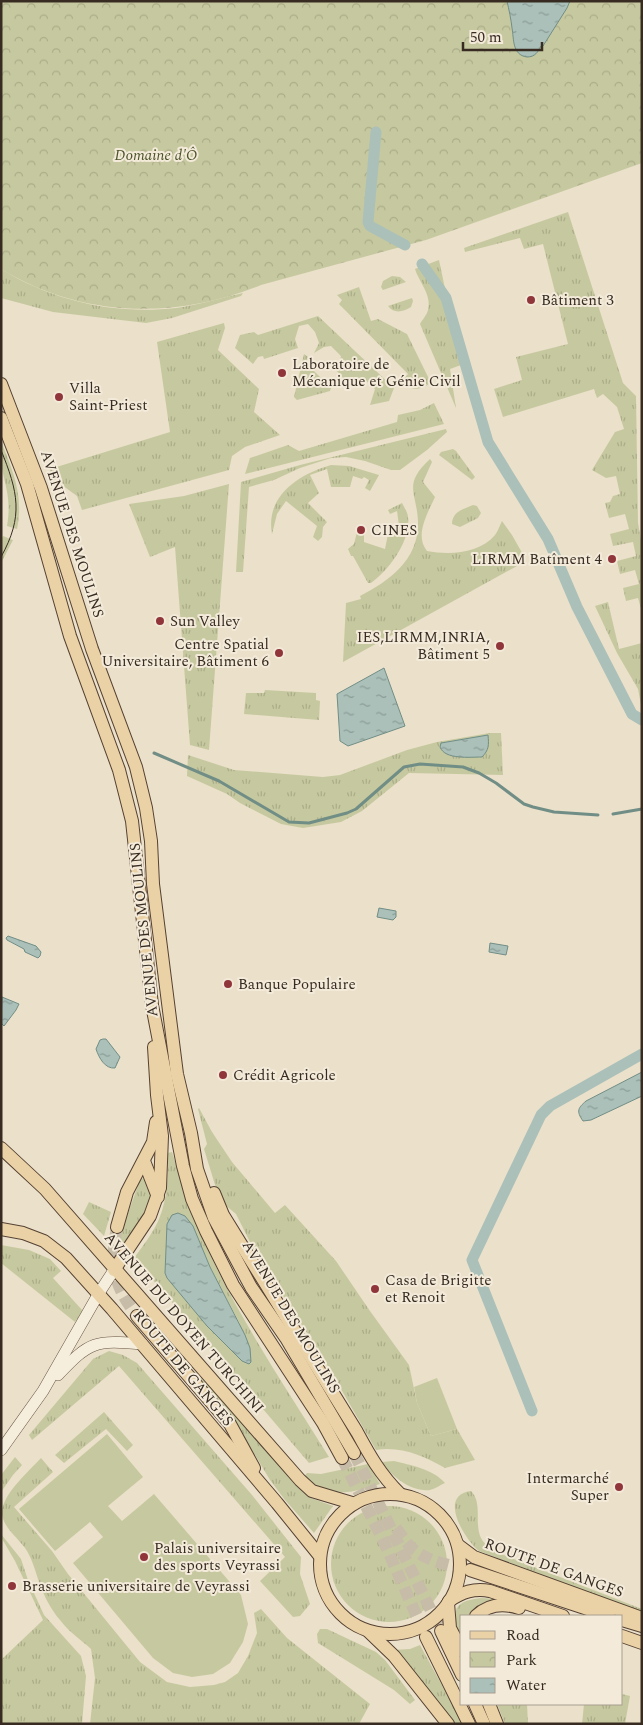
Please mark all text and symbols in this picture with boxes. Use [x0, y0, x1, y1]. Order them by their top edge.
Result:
scale bar [463, 20, 542, 52]
text: 50 m [470, 26, 502, 49]
park label: Domaine d'Ô [115, 144, 197, 167]
place label: Bâtiment 3 [541, 289, 614, 312]
marker: Bâtiment 3 [525, 294, 537, 306]
place label: Laboratoire de Mécanique et Génie Civil [292, 353, 461, 393]
marker: Laboratoire de Mécanique et Génie Civil [276, 367, 288, 379]
place label: Villa Saint-Priest [69, 377, 148, 417]
marker: Villa Saint-Priest [53, 391, 65, 403]
street label: AVENUE DES MOULINS [34, 447, 110, 621]
place label: CINES [371, 519, 417, 542]
marker: CINES [355, 524, 367, 536]
place label: LIRMM Batîment 4 [472, 548, 602, 571]
marker: LIRMM Batîment 4 [606, 553, 618, 565]
place label: Sun Valley [170, 610, 241, 633]
marker: Sun Valley [154, 615, 166, 627]
place label: IES,LIRMM,INRIA, Bâtiment 5 [357, 626, 490, 666]
place label: Centre Spatial Universitaire, Bâtiment 6 [102, 633, 269, 673]
marker: IES,LIRMM,INRIA, Bâtiment 5 [494, 640, 506, 652]
marker: Centre Spatial Universitaire, Bâtiment 6 [273, 647, 285, 659]
street label: AVENUE DES MOULINS [123, 842, 165, 1018]
place label: Banque Populaire [238, 973, 356, 996]
marker: Banque Populaire [222, 978, 234, 990]
place label: Crédit Agricole [233, 1064, 336, 1087]
marker: Crédit Agricole [217, 1069, 229, 1081]
street label: AVENUE DU DOYEN TURCHINI [99, 1227, 269, 1419]
street label: AVENUE DES MOULINS [236, 1236, 346, 1398]
place label: Casa de Brigitte et Renoit [385, 1269, 491, 1309]
marker: Casa de Brigitte et Renoit [369, 1283, 381, 1295]
street label: ROUTE DE GANGES [127, 1304, 239, 1432]
place label: Intermarché Super [527, 1467, 609, 1507]
marker: Intermarché Super [613, 1481, 625, 1493]
street label: ROUTE DE GANGES [481, 1532, 627, 1604]
place label: Palais universitaire des sports Veyrassi [154, 1537, 281, 1577]
marker: Palais universitaire des sports Veyrassi [138, 1551, 150, 1563]
place label: Brasserie universitaire de Veyrassi [22, 1575, 250, 1598]
marker: Brasserie universitaire de Veyrassi [6, 1580, 18, 1592]
legend [460, 1615, 623, 1705]
text: Road [506, 1624, 540, 1647]
text: Park [506, 1649, 537, 1672]
text: Water [506, 1674, 546, 1697]

